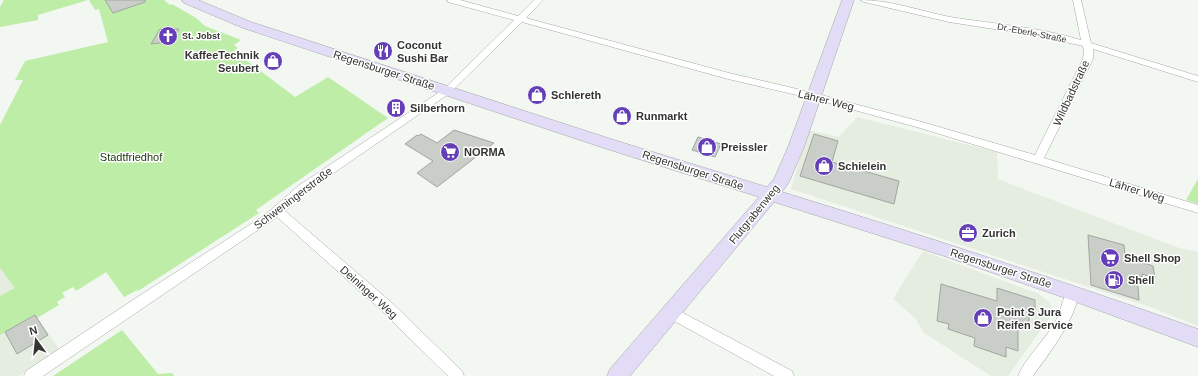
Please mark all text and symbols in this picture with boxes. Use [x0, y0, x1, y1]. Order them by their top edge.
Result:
street label: Dr.-Eberle-Straße [996, 21, 1068, 45]
church icon: St. Jobst [157, 25, 179, 47]
place label: St. Jobst [182, 31, 220, 41]
place label: Coconut Sushi Bar [397, 39, 449, 64]
restaurant icon: Coconut Sushi Bar [372, 40, 394, 62]
street label: Regensburger Straße [332, 48, 436, 92]
place label: KaffeeTechnik Seubert [185, 49, 260, 74]
shop icon: KaffeeTechnik Seubert [262, 50, 284, 72]
street label: Wildbadstraße [1051, 58, 1091, 128]
shop icon: Schlereth [526, 84, 548, 106]
street label: Lährer Weg [797, 87, 855, 113]
place label: Schlereth [551, 89, 601, 101]
building icon: Silberhorn [385, 97, 407, 119]
place label: Silberhorn [410, 102, 465, 114]
shop icon: Runmarkt [611, 105, 633, 127]
place label: Runmarkt [636, 110, 688, 122]
shop icon: Preissler [696, 136, 718, 158]
supermarket icon: NORMA [439, 141, 461, 163]
place label: Preissler [721, 141, 768, 153]
place label: NORMA [464, 146, 506, 158]
street label: Regensburger Straße [641, 148, 745, 192]
park label: Stadtfriedhof [100, 151, 163, 163]
shop icon: Schielein [813, 155, 835, 177]
place label: Schielein [838, 160, 887, 172]
street label: Schweningerstraße [252, 165, 334, 231]
street label: Lährer Weg [1108, 176, 1166, 204]
street label: Flutgrabenweg [726, 182, 782, 246]
office icon: Zurich [957, 222, 979, 244]
place label: Zurich [982, 227, 1016, 239]
street label: Regensburger Straße [949, 246, 1053, 290]
supermarket icon: Shell Shop [1099, 247, 1121, 269]
place label: Shell Shop [1124, 252, 1181, 264]
street label: Deininger Weg [338, 263, 400, 321]
fuel station icon: Shell [1103, 269, 1125, 291]
place label: Shell [1128, 274, 1154, 286]
place label: Point S Jura Reifen Service [997, 306, 1073, 331]
shop icon: Point S Jura Reifen Service [972, 307, 994, 329]
north arrow [16, 320, 56, 360]
text: N [28, 324, 39, 337]

